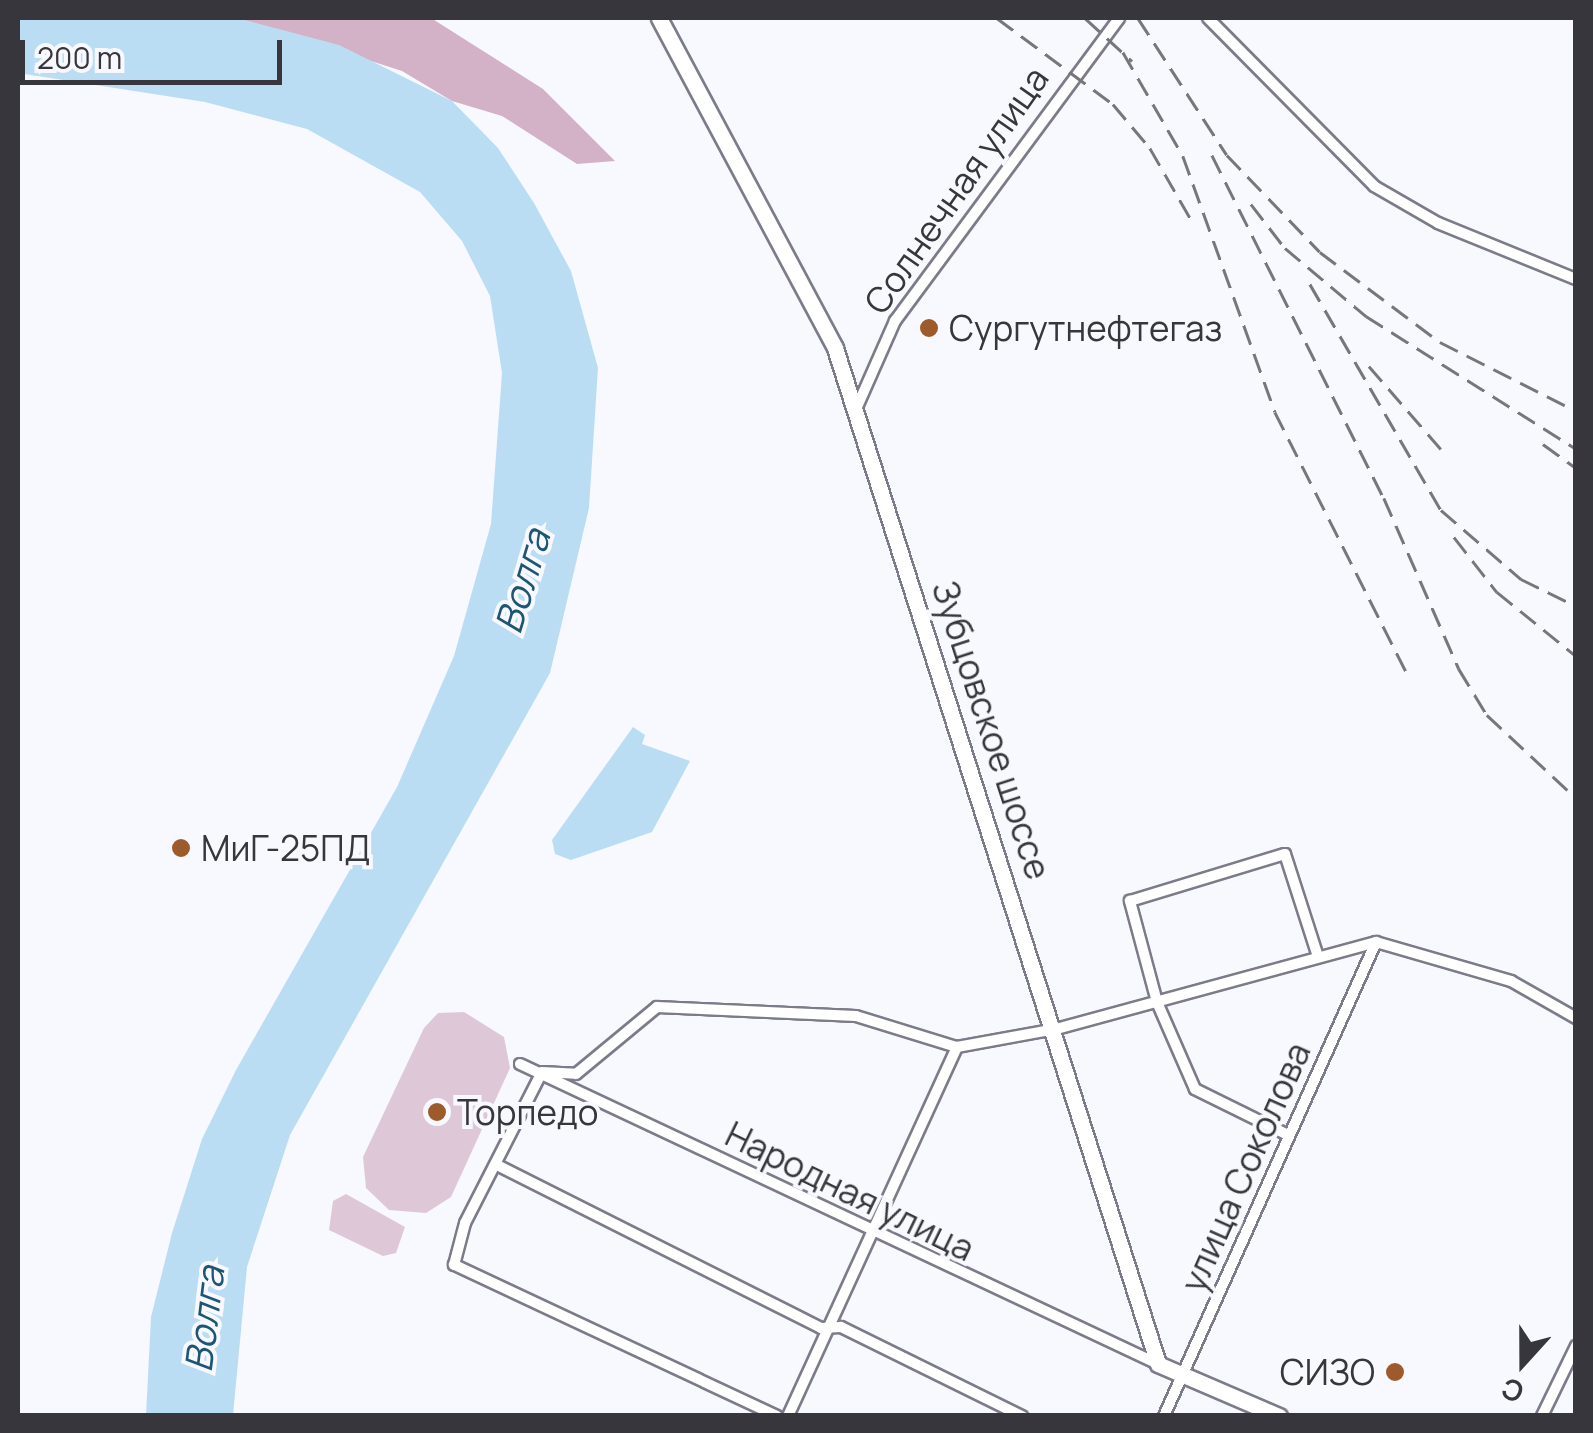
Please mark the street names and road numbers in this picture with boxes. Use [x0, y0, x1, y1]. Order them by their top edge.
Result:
street label: Солнечная улица [855, 59, 1057, 321]
street label: Зубцовское шоссе [924, 575, 1060, 885]
street label: улица Соколова [1171, 1036, 1319, 1298]
street label: Народная улица [719, 1113, 981, 1269]

